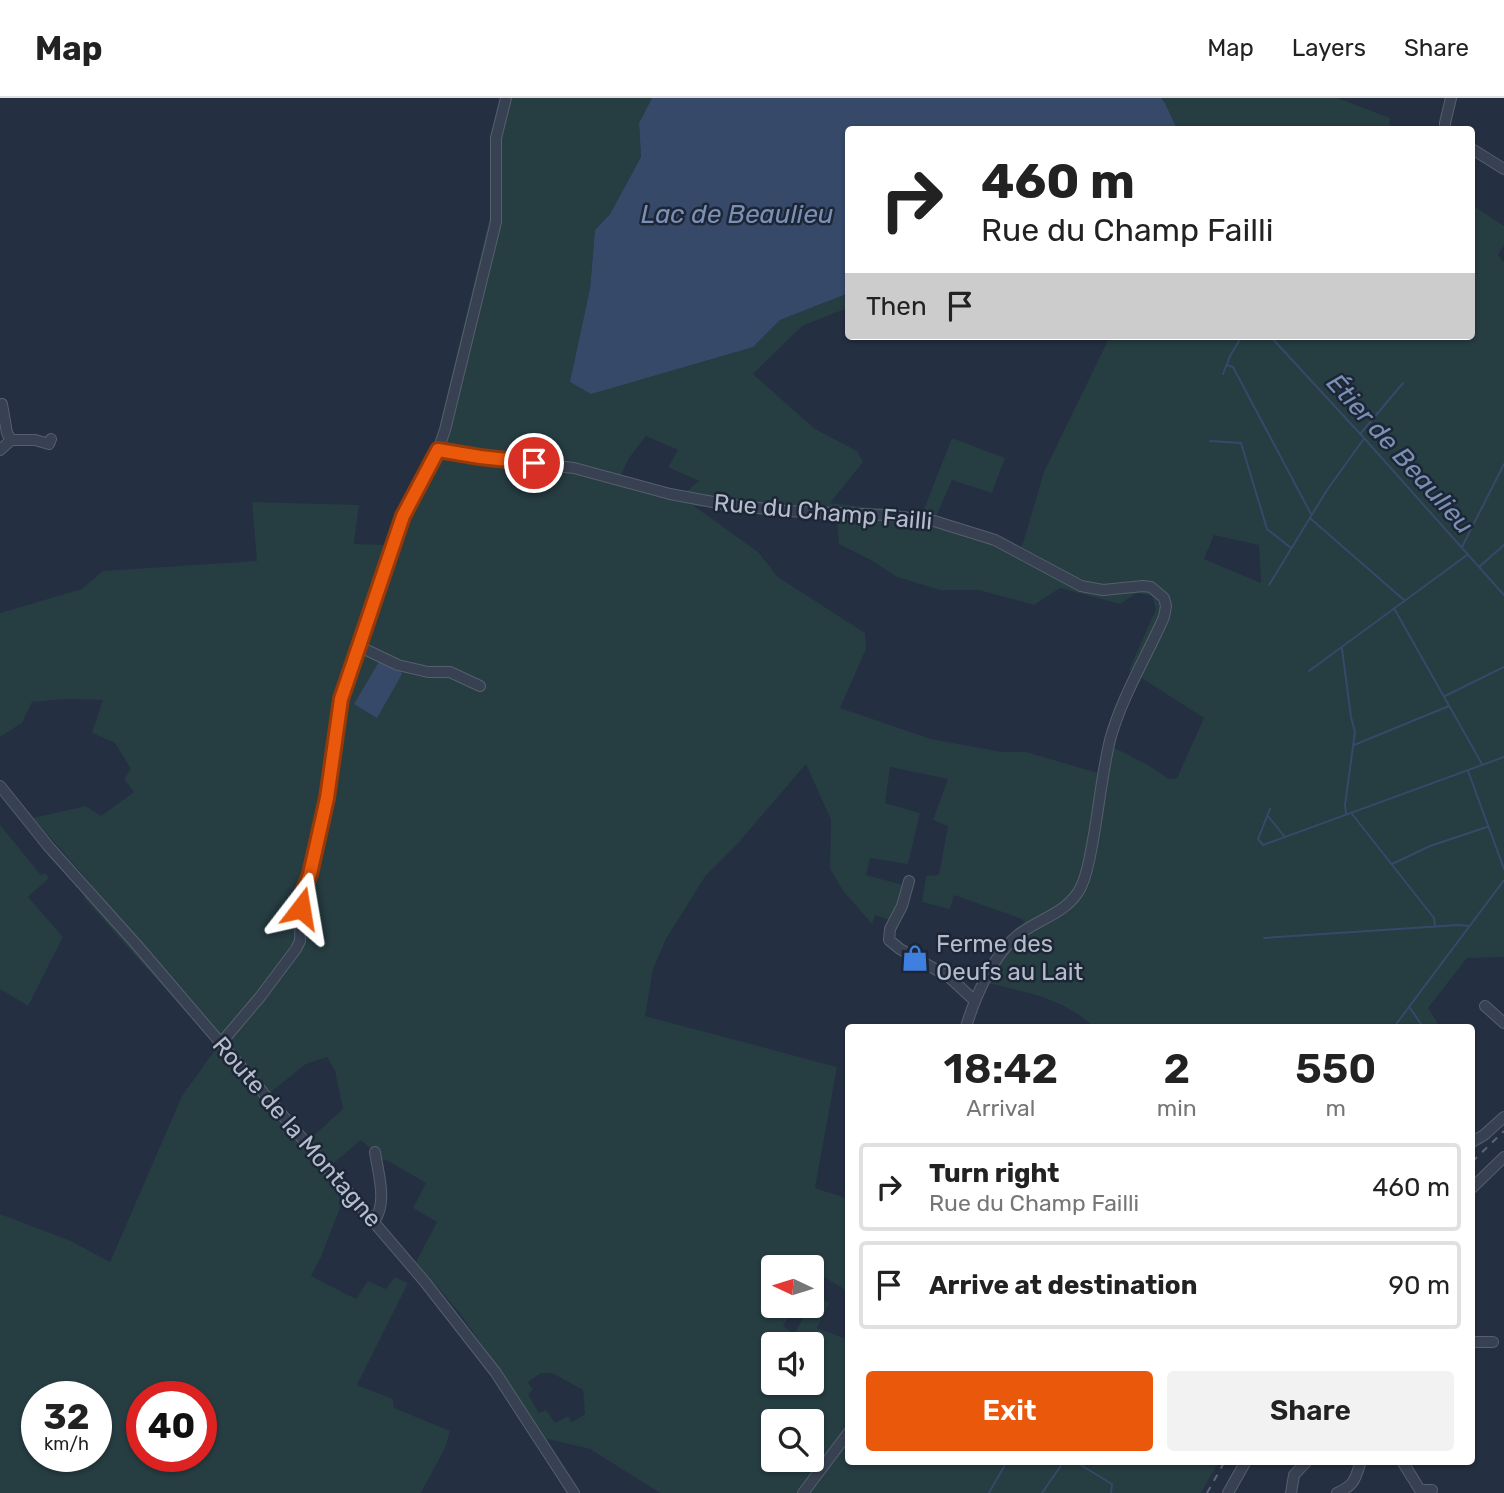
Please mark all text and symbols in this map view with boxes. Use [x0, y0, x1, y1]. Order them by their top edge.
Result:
text: Map [35, 29, 103, 68]
text: Map [1207, 34, 1254, 62]
text: Layers [1292, 34, 1366, 62]
text: Share [1404, 34, 1469, 62]
text: 460 m [981, 152, 1135, 210]
icon: right [866, 154, 957, 245]
water label: Lac de Beaulieu [641, 199, 833, 230]
text: Rue du Champ Failli [981, 211, 1273, 249]
icon: arrive [941, 287, 979, 325]
text: Then [866, 291, 927, 322]
water label: Étier de Beaulieu [1320, 368, 1480, 540]
pin [504, 433, 564, 493]
icon: arrive [515, 444, 553, 482]
street label: Rue du Champ Failli [713, 488, 933, 536]
position arrow [264, 871, 338, 945]
place label: Ferme des Oeufs au Lait [936, 930, 1083, 986]
shop icon: Ferme des Oeufs au Lait [900, 943, 930, 973]
street label: Route de la Montagne [207, 1031, 387, 1233]
text: 18:42 [944, 1044, 1058, 1094]
text: 2 [1163, 1044, 1190, 1094]
text: 550 [1295, 1044, 1376, 1094]
text: Arrival [966, 1094, 1035, 1122]
text: min [1157, 1094, 1197, 1122]
text: m [1326, 1094, 1346, 1122]
text: Turn right [929, 1158, 1059, 1189]
icon: right [870, 1168, 908, 1206]
text: 460 m [1372, 1172, 1450, 1203]
text: Rue du Champ Failli [929, 1189, 1139, 1217]
north arrow [761, 1255, 824, 1318]
map controls [761, 1255, 824, 1472]
icon: arrive [870, 1266, 908, 1304]
text: Arrive at destination [929, 1270, 1197, 1301]
text: 90 m [1389, 1270, 1450, 1301]
button: sound [761, 1332, 824, 1395]
button: Exit [866, 1371, 1153, 1451]
button: Share [1167, 1371, 1454, 1451]
speed limit sign: 40 [126, 1381, 217, 1472]
text: 32 [44, 1396, 89, 1438]
button: search [761, 1409, 824, 1472]
text: km/h [44, 1433, 89, 1455]

